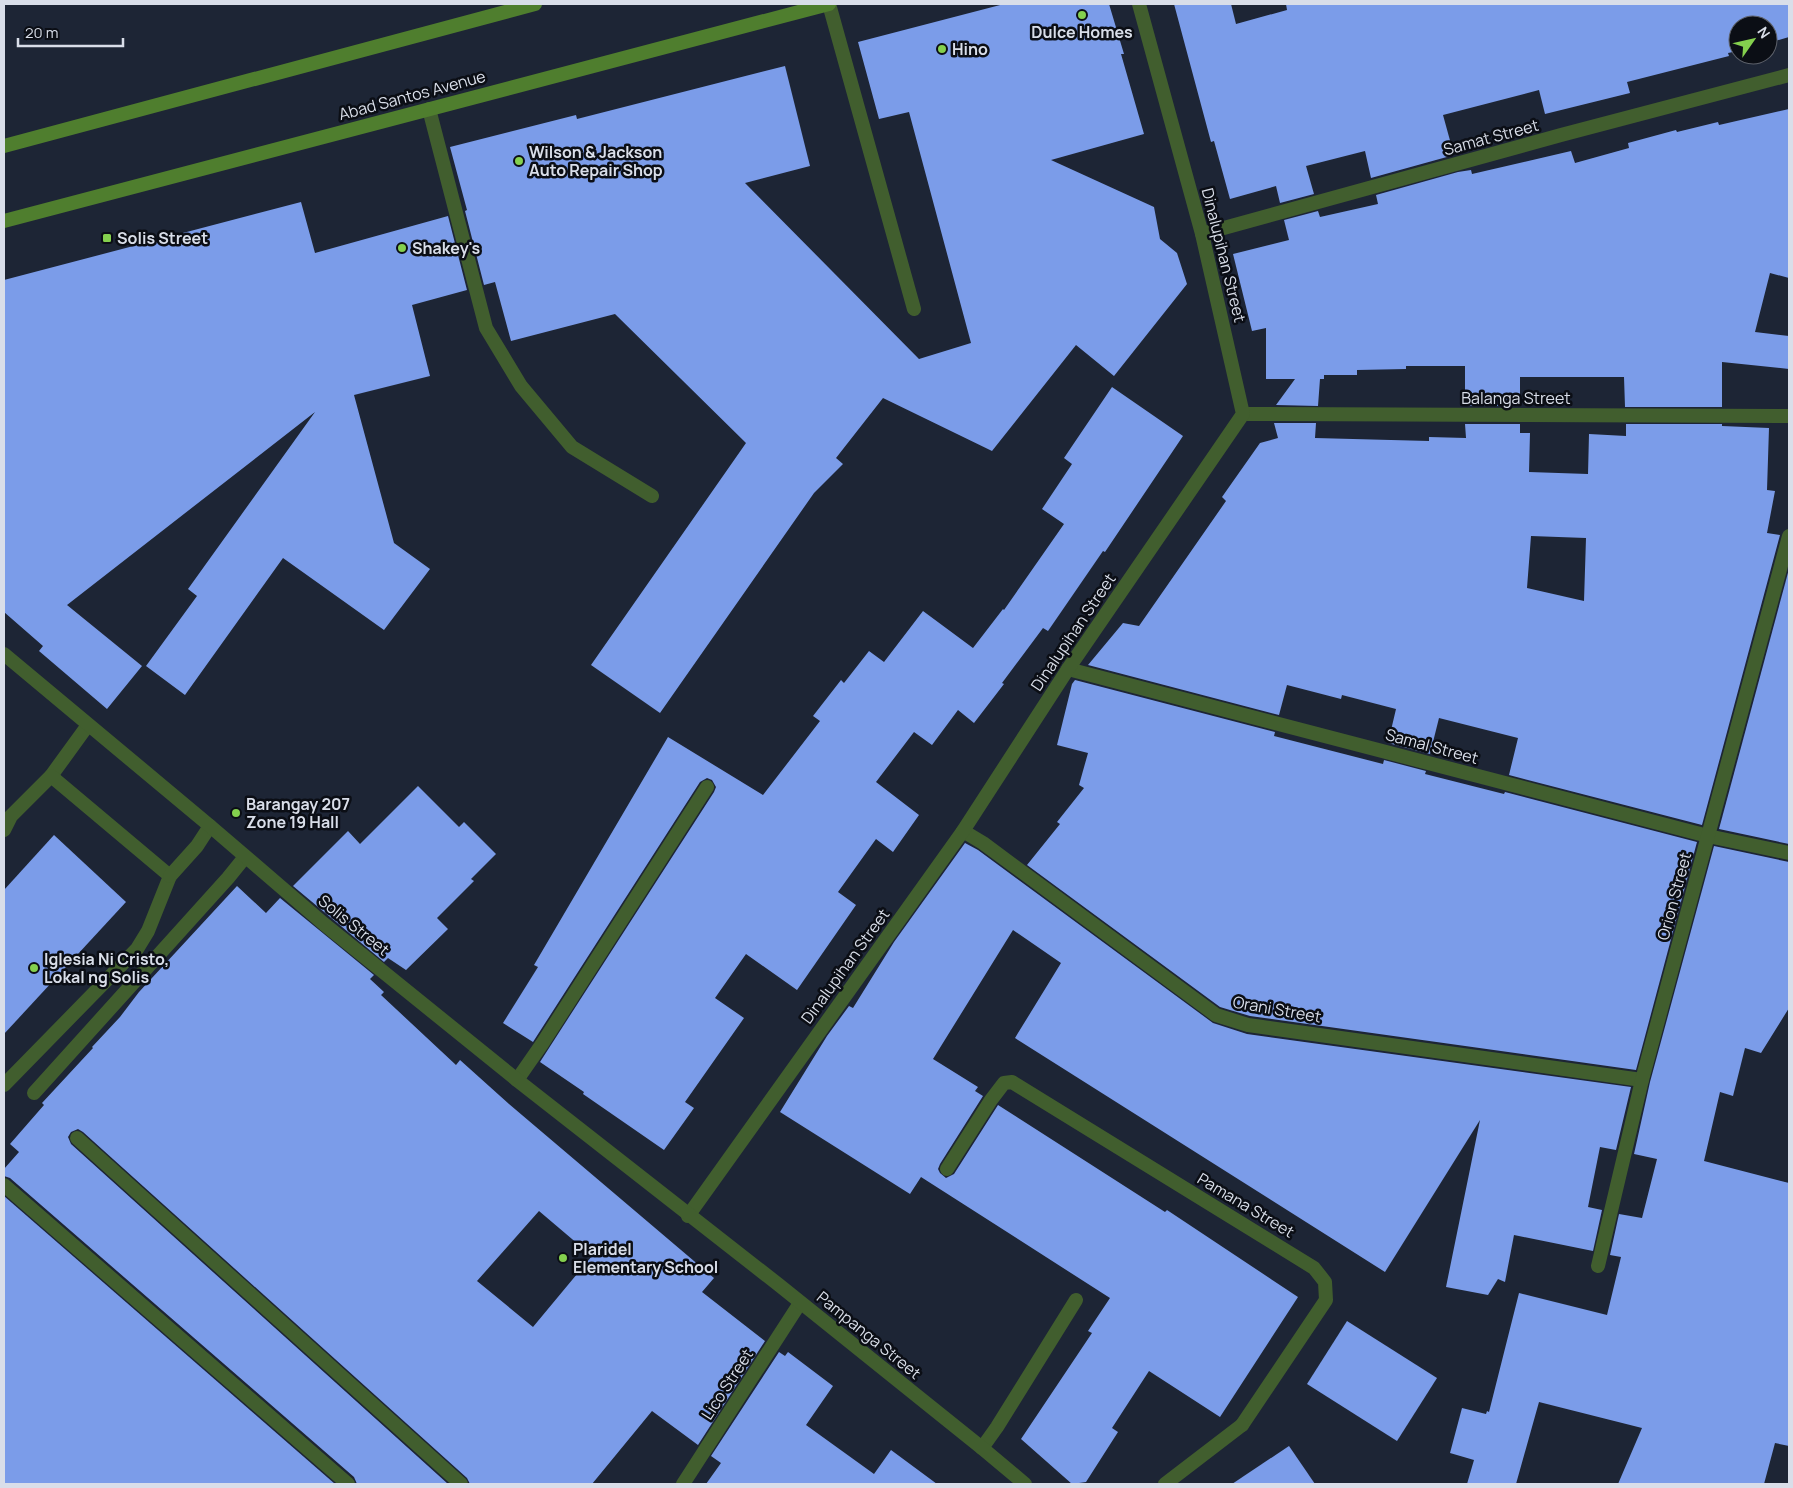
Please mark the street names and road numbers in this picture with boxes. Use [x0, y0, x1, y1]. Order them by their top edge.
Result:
street label: Abad Santos Avenue [336, 65, 488, 125]
street label: Samat Street [1441, 114, 1541, 160]
street label: Dinalupihan Street [1197, 186, 1251, 324]
street label: Balanga Street [1461, 387, 1571, 409]
street label: Dinalupihan Street [1025, 569, 1121, 695]
street label: Samal Street [1383, 723, 1481, 769]
street label: Orion Street [1652, 850, 1696, 942]
street label: Solis Street [314, 890, 394, 960]
street label: Dinalupihan Street [796, 904, 894, 1028]
street label: Orani Street [1231, 990, 1323, 1028]
street label: Pamana Street [1194, 1167, 1298, 1243]
street label: Pampanga Street [812, 1286, 926, 1384]
street label: Lico Street [696, 1344, 758, 1424]

